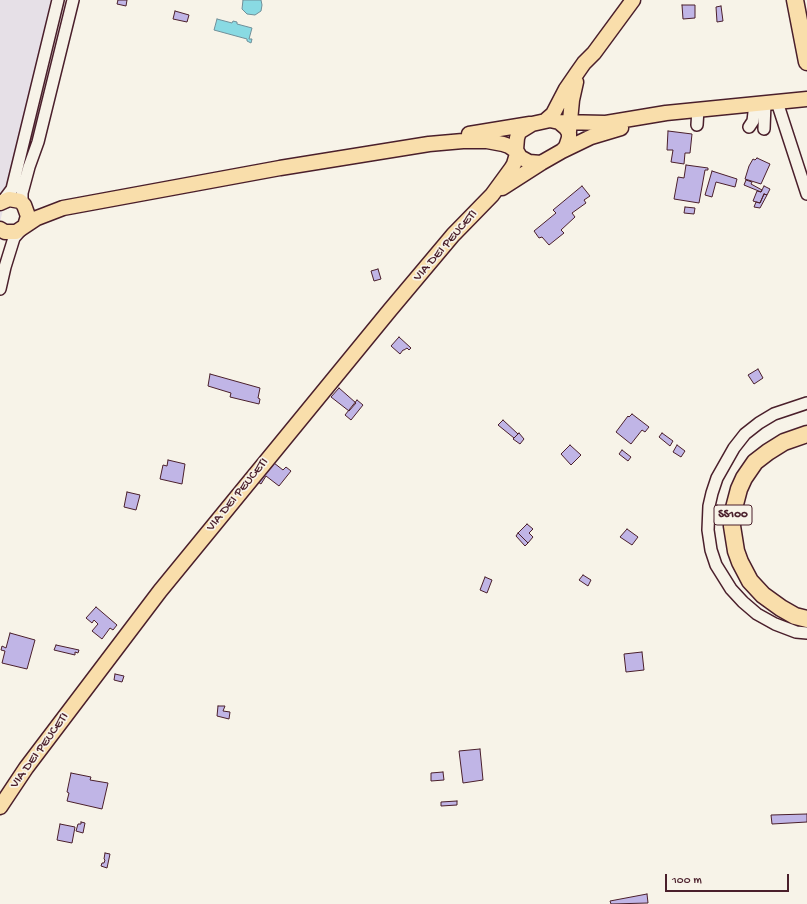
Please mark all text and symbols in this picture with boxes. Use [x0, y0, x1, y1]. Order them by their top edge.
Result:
street label: VIA DEI PEUCETI [411, 207, 481, 285]
street label: VIA DEI PEUCETI [204, 455, 272, 535]
road number: SS100 [714, 505, 752, 525]
street label: VIA DEI PEUCETI [7, 710, 73, 792]
scale bar [667, 866, 791, 892]
text: 100 m [672, 874, 702, 888]

